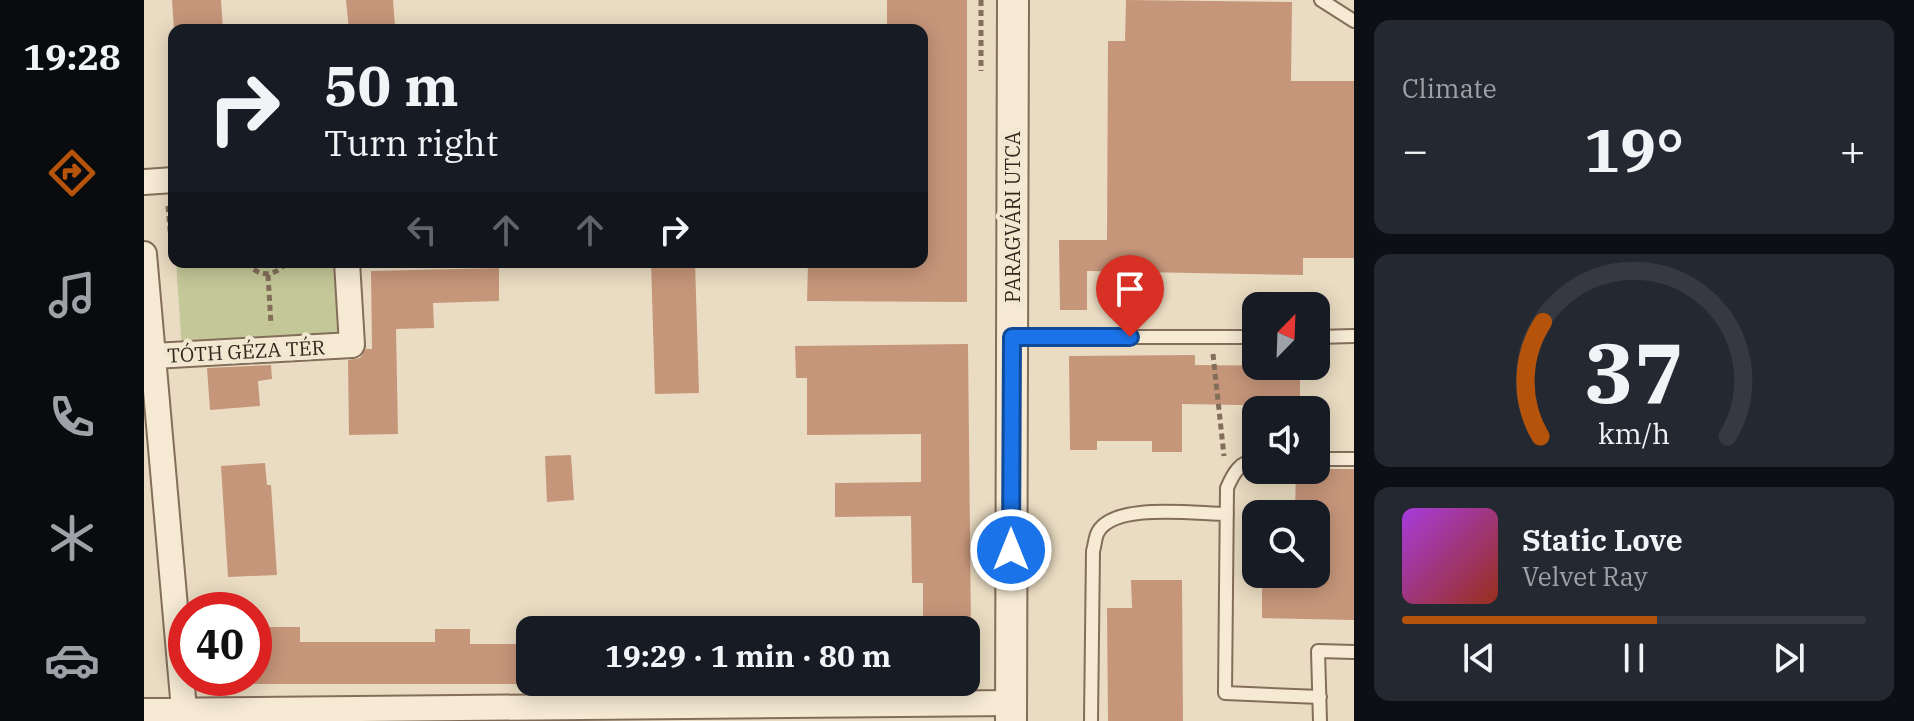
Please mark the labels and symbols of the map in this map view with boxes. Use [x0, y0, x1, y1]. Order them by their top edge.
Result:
street label: PARAGVÁRI UTCA [999, 131, 1026, 303]
pin [1096, 255, 1164, 337]
north arrow [1242, 292, 1330, 380]
street label: TÓTH GÉZA TÉR [166, 333, 326, 369]
position arrow [969, 508, 1053, 592]
speed limit sign: 40 [168, 592, 272, 696]

